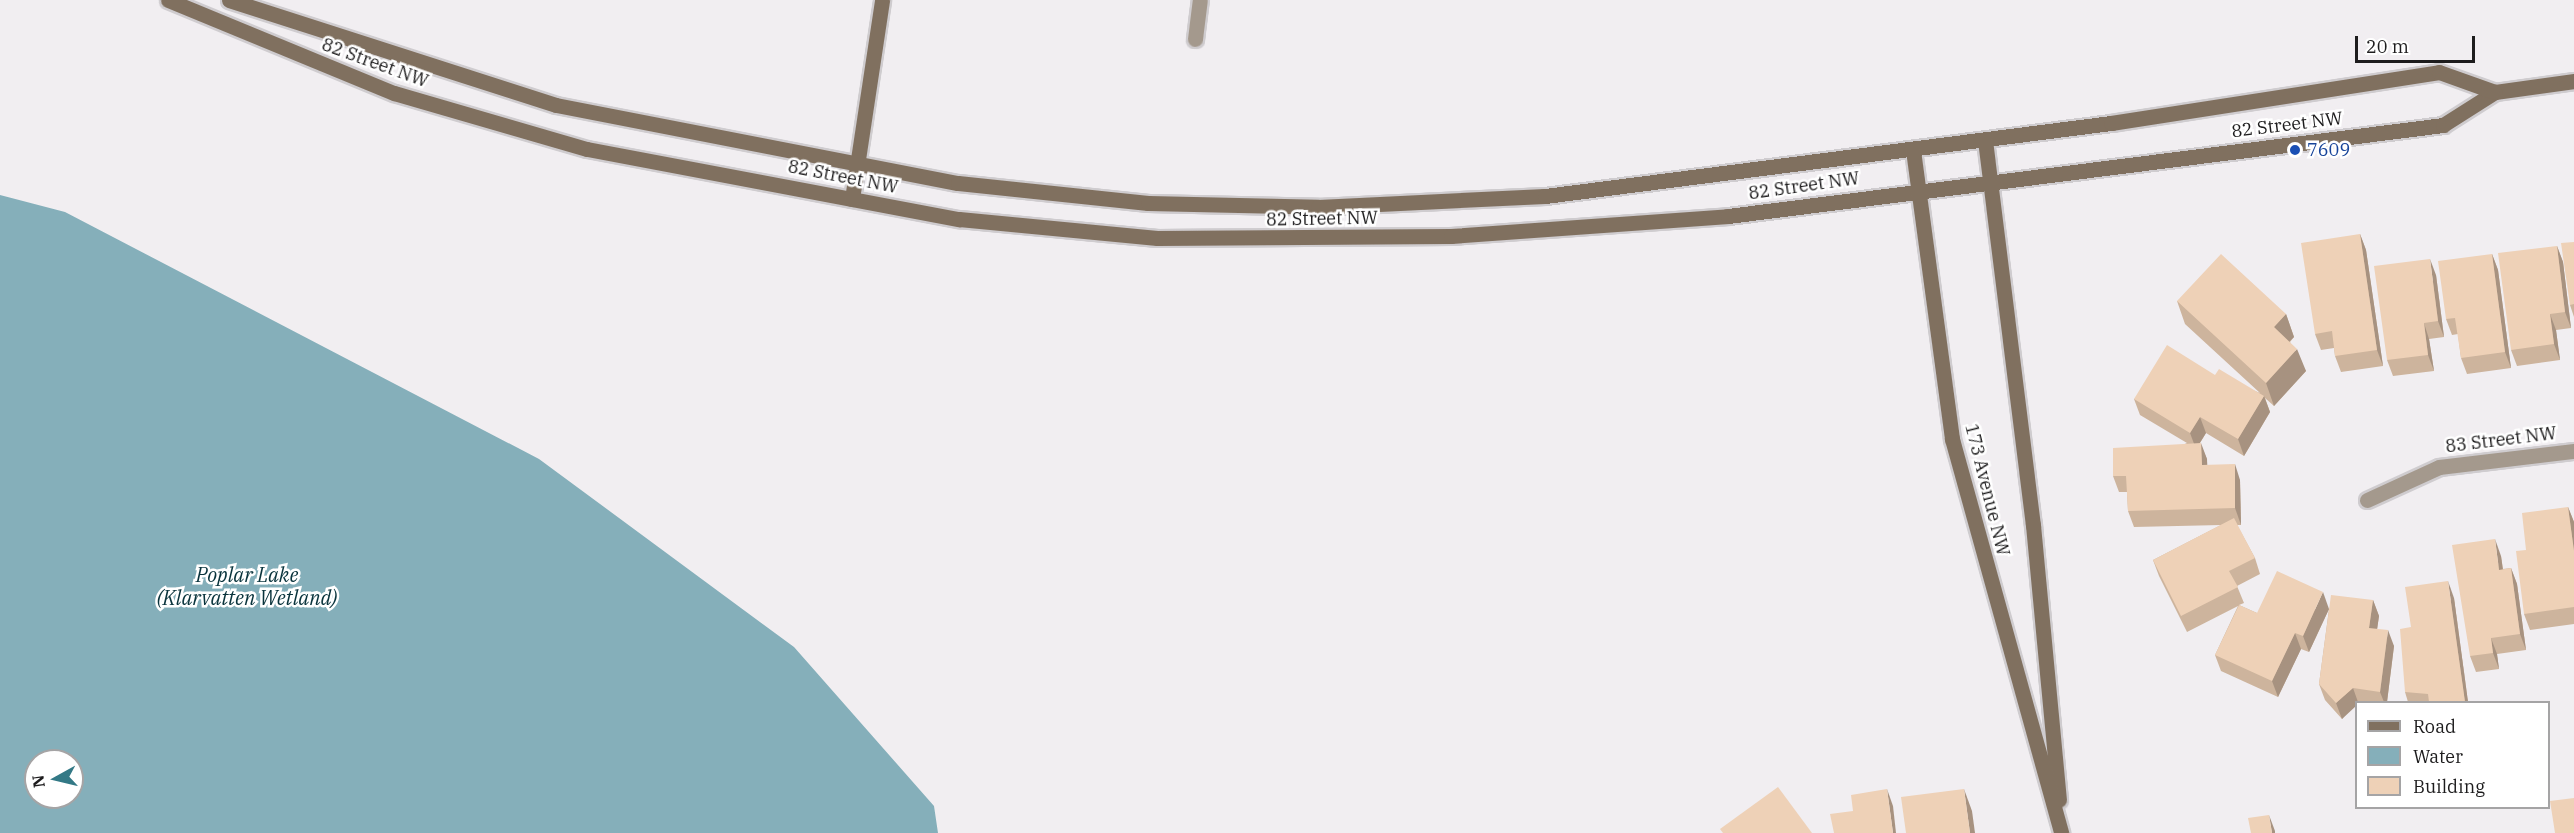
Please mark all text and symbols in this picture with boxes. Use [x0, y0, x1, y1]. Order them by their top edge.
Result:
scale bar [2358, 24, 2478, 62]
street label: 82 Street NW [319, 34, 431, 92]
text: 20 m [2366, 35, 2409, 58]
street label: 82 Street NW [2230, 107, 2344, 143]
place label: 7609 [2307, 139, 2350, 161]
marker: 7609 [2288, 143, 2302, 157]
street label: 82 Street NW [786, 156, 900, 198]
street label: 82 Street NW [1747, 168, 1861, 204]
street label: 82 Street NW [1266, 207, 1378, 231]
street label: 173 Avenue NW [1960, 422, 2014, 558]
street label: 83 Street NW [2444, 422, 2558, 458]
water label: Poplar Lake (Klarvatten Wetland) [157, 562, 337, 609]
legend [2355, 701, 2550, 809]
text: Road [2413, 715, 2456, 738]
text: Water [2413, 745, 2463, 768]
north arrow [24, 749, 84, 809]
text: N [27, 774, 49, 789]
text: Building [2413, 775, 2485, 798]

